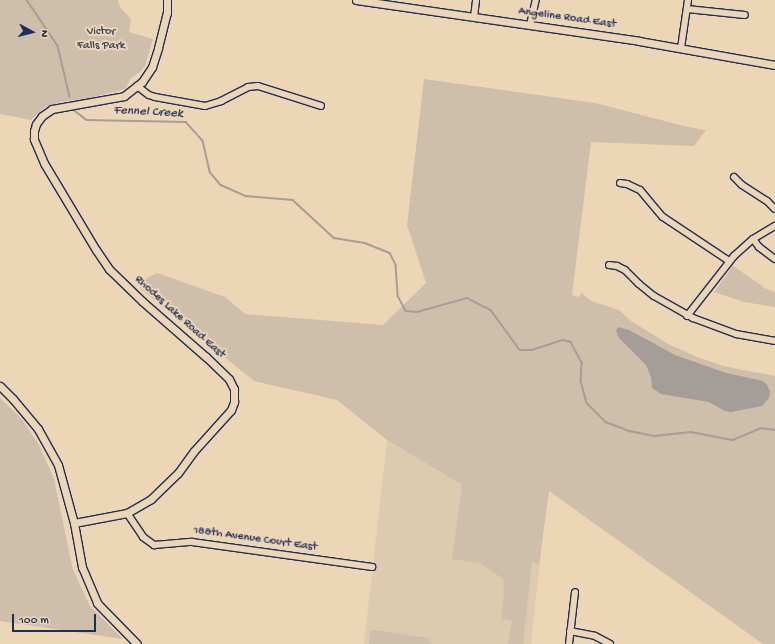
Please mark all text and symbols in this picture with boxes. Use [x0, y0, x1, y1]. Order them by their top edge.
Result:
street label: Angeline Road East [517, 5, 617, 33]
north arrow [12, 12, 52, 52]
park label: Victor Falls Park [77, 26, 125, 54]
text: N [38, 29, 50, 38]
water label: Fennel Creek [113, 103, 183, 123]
street label: Rhodes Lake Road East [131, 273, 227, 363]
street label: 188th Avenue Court East [192, 524, 318, 556]
scale bar [14, 606, 98, 632]
text: 100 m [19, 614, 49, 628]

